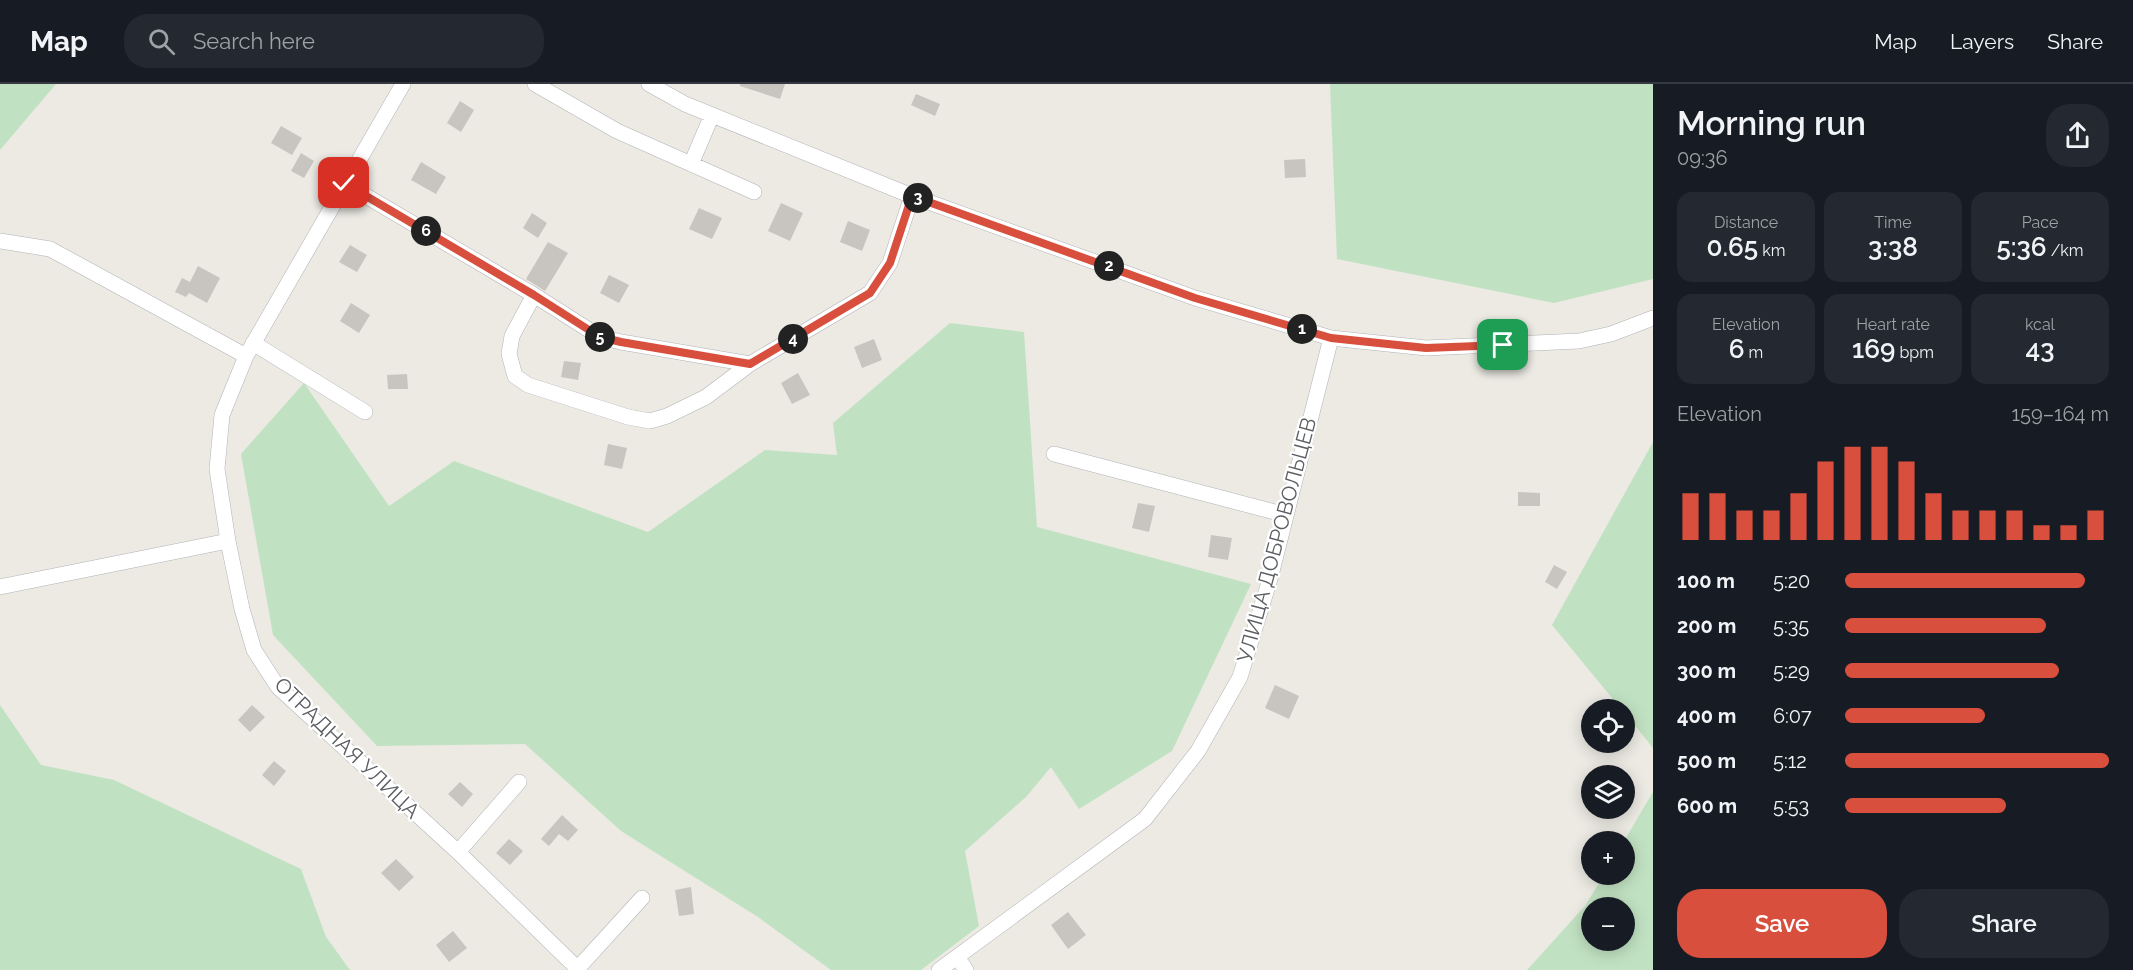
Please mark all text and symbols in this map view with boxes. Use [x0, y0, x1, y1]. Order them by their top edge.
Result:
search box [124, 14, 544, 68]
text: Map [30, 25, 88, 58]
icon: search [145, 25, 178, 58]
text: Search here [193, 28, 315, 54]
text: Map [1874, 29, 1917, 54]
text: Layers [1950, 29, 2014, 54]
text: Share [2047, 29, 2103, 54]
text: Morning run [1677, 104, 1866, 143]
button: share [2046, 104, 2109, 167]
text: 09:36 [1677, 146, 1727, 170]
pin [318, 157, 369, 208]
icon: check [327, 166, 360, 199]
pin: 3 [903, 183, 933, 213]
text: 3 [914, 188, 922, 207]
text: Distance [1714, 213, 1778, 232]
text: Time [1874, 213, 1912, 232]
text: Pace [2022, 213, 2058, 232]
pin: 6 [411, 216, 441, 246]
text: 6 [421, 221, 431, 240]
text: 0.65 [1707, 232, 1758, 262]
text: 3:38 [1868, 232, 1918, 262]
text: 5:36 [1996, 232, 2047, 262]
text: km [1758, 241, 1785, 260]
text: /km [2047, 241, 2084, 260]
pin: 2 [1094, 251, 1124, 281]
text: 2 [1104, 256, 1114, 275]
pin: 1 [1287, 314, 1317, 344]
text: Elevation [1712, 315, 1780, 334]
text: Heart rate [1856, 315, 1930, 334]
text: kcal [2025, 315, 2055, 334]
text: 1 [1298, 319, 1306, 338]
pin [1477, 319, 1528, 370]
pin: 5 [585, 322, 615, 352]
pin: 4 [778, 324, 808, 354]
text: 5 [596, 327, 604, 346]
icon: arrive [1486, 328, 1519, 361]
text: 4 [788, 329, 798, 348]
text: 6 [1729, 334, 1745, 364]
text: 169 [1852, 334, 1895, 364]
text: 43 [2026, 334, 2054, 364]
text: m [1745, 343, 1763, 362]
text: bpm [1895, 343, 1934, 362]
text: Elevation [1677, 402, 1762, 426]
text: 159–164 m [2012, 402, 2109, 426]
street label: УЛИЦА ДОБРОВОЛЬЦЕВ [1232, 415, 1321, 665]
text: 100 m [1677, 569, 1735, 593]
text: 5:20 [1773, 569, 1810, 593]
text: 200 m [1677, 614, 1736, 638]
text: 5:35 [1773, 614, 1809, 638]
text: 300 m [1677, 659, 1736, 683]
text: 5:29 [1773, 659, 1810, 683]
street label: ОТРАДНАЯ УЛИЦА [270, 672, 425, 823]
map controls [1581, 699, 1635, 951]
button: locate [1581, 699, 1635, 753]
text: 400 m [1677, 704, 1736, 728]
text: 6:07 [1773, 704, 1812, 728]
text: 500 m [1677, 749, 1736, 773]
text: 5:12 [1773, 749, 1807, 773]
button: layers [1581, 765, 1635, 819]
text: 600 m [1677, 794, 1737, 818]
text: 5:53 [1773, 794, 1809, 818]
button: + [1581, 831, 1635, 885]
button: Save [1677, 889, 1887, 958]
button: Share [1899, 889, 2109, 958]
button: − [1581, 897, 1635, 951]

